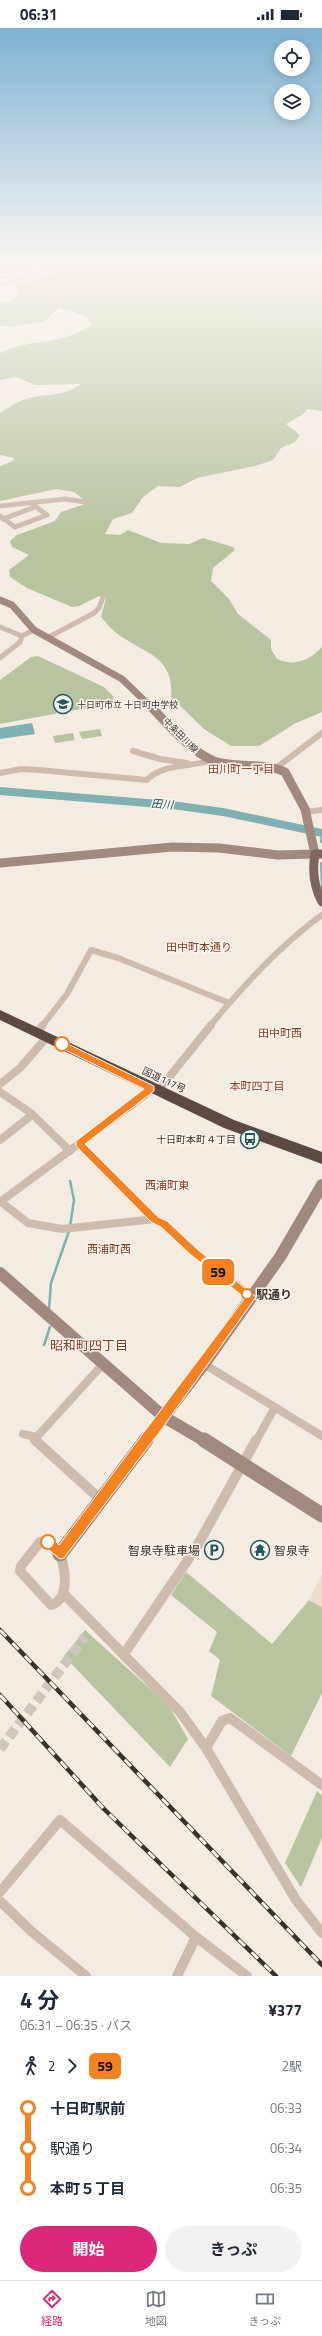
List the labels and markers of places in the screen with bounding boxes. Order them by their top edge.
school or university icon: 十日町市立 十日町中学校 [52,693,74,715]
place label: 十日町市立 十日町中学校 [77,698,178,711]
unlabelled marker [54,1036,70,1052]
bus stop icon: 十日町本町４丁目 [239,1128,261,1150]
place label: 十日町本町４丁目 [156,1132,236,1147]
place label: 駅通り [256,1285,292,1304]
marker: 駅通り [241,1288,253,1300]
unlabelled marker [40,1534,56,1550]
parking icon: 智泉寺駐車場 [203,1539,225,1561]
temple icon: 智泉寺 [249,1539,271,1561]
place label: 智泉寺駐車場 [128,1541,200,1560]
place label: 智泉寺 [274,1541,310,1560]

